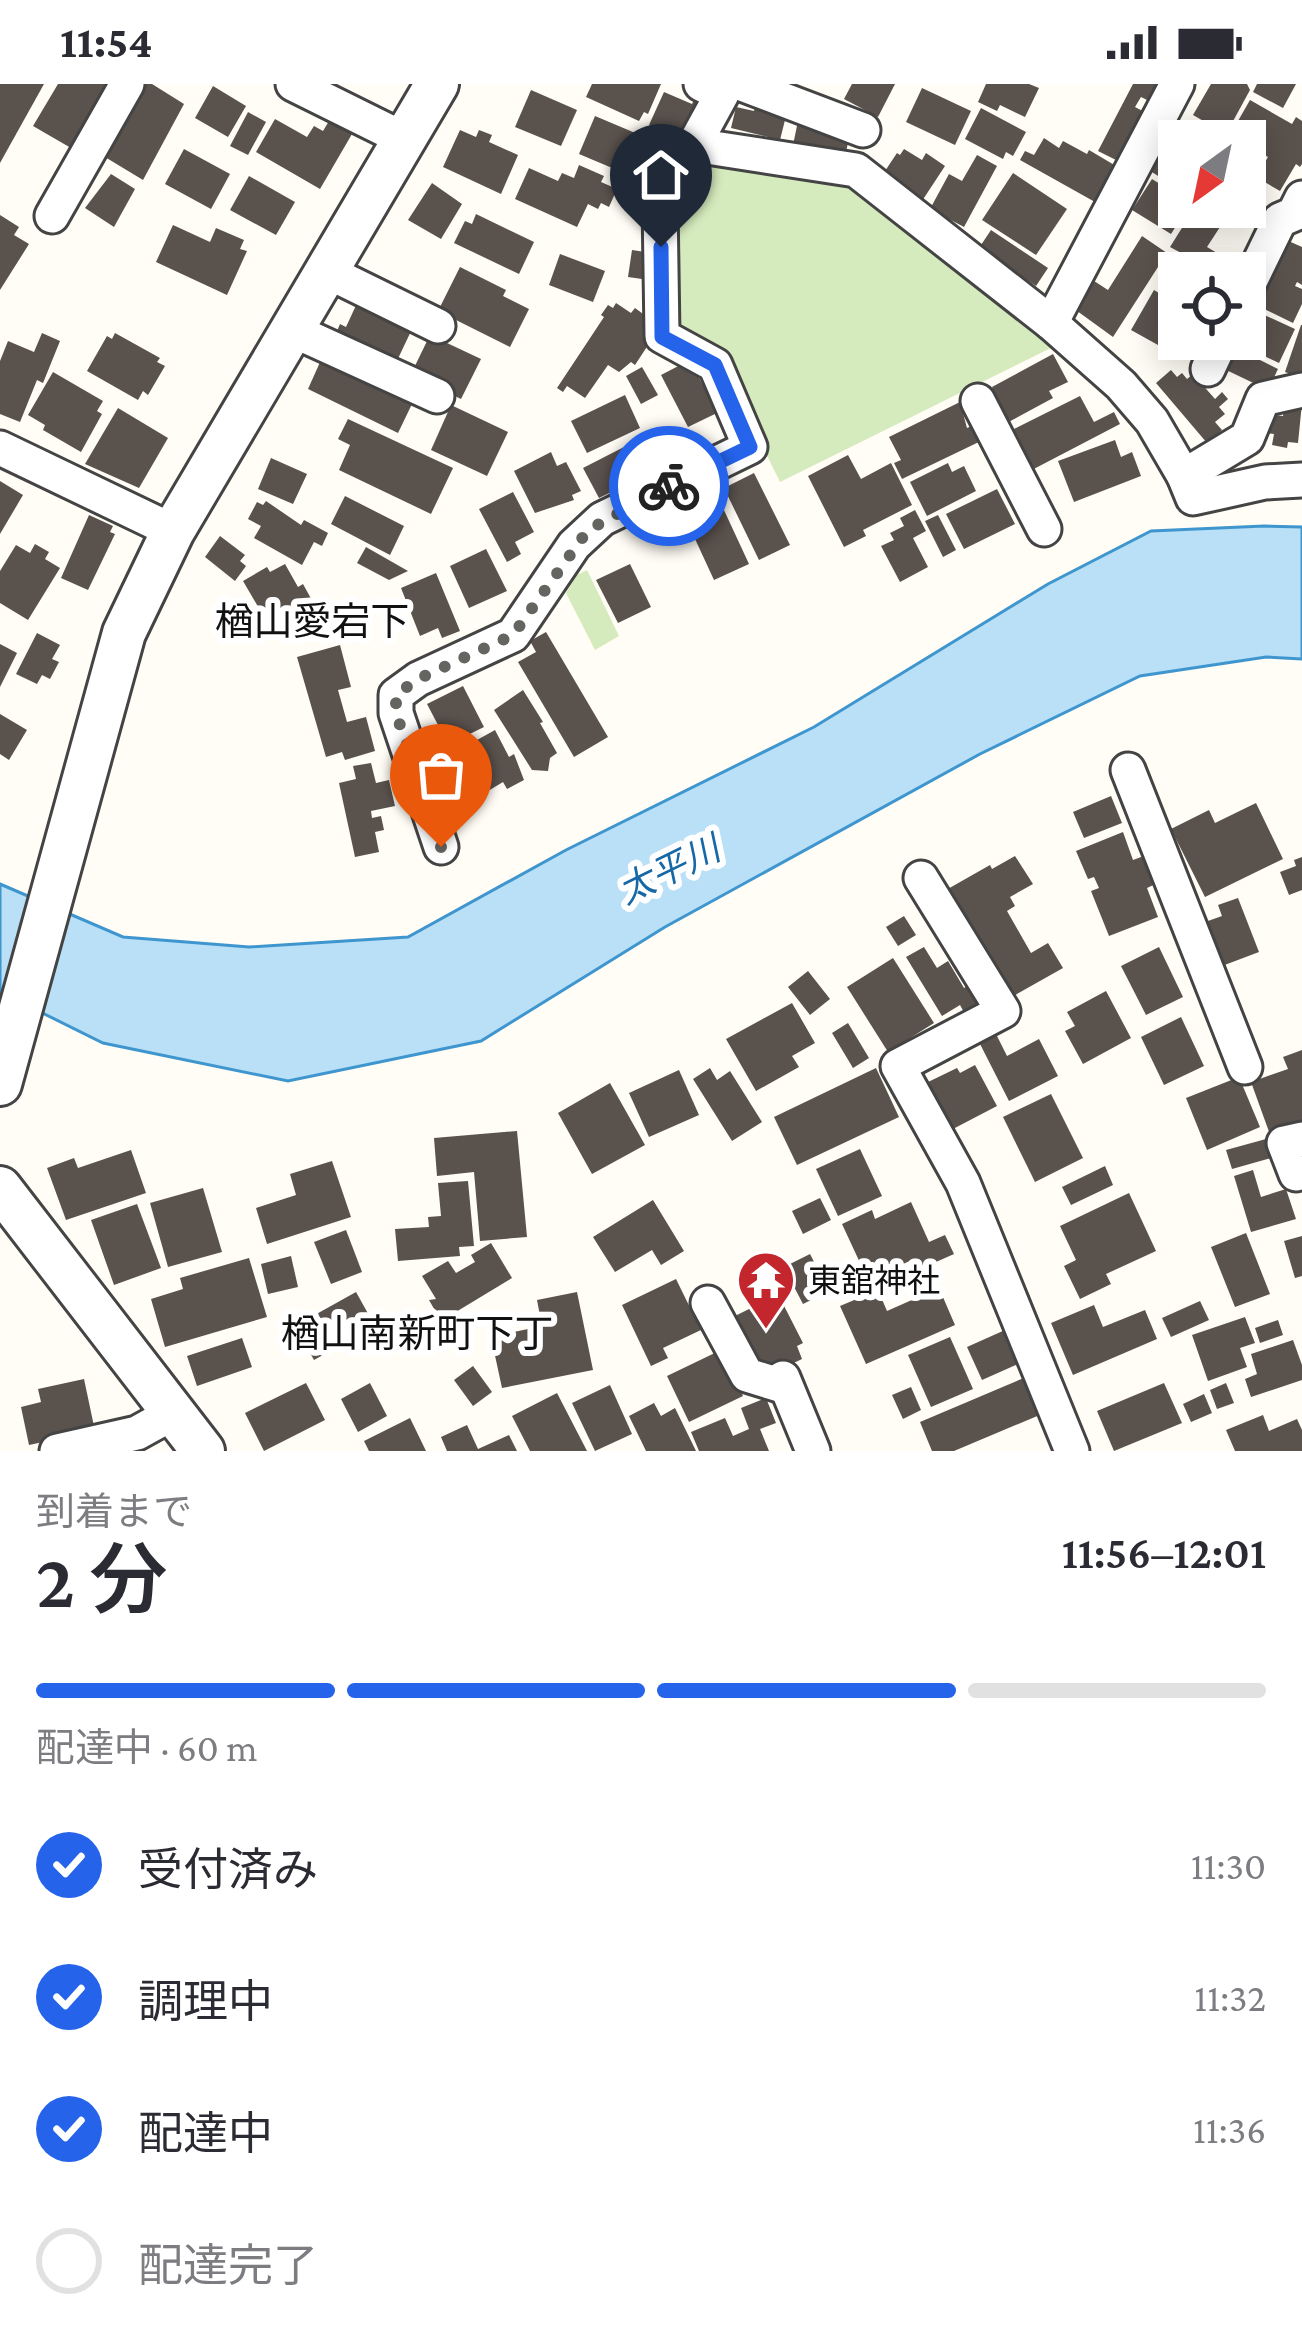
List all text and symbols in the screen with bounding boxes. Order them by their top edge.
text: 11:54 [60,17,153,67]
north arrow [1158,120,1266,228]
map controls [1158,120,1266,360]
pin [610,124,712,247]
icon: home [628,142,694,208]
button: locate [1158,252,1266,360]
courier [609,426,729,546]
icon: bike [636,453,702,519]
district label: 楢山愛宕下 [214,600,410,643]
pin [390,724,492,847]
icon: bag [408,742,474,808]
water label: 太平川 [612,827,730,912]
temple icon: 東舘神社 [735,1249,797,1331]
place label: 東舘神社 [808,1262,940,1299]
district label: 楢山南新町下丁 [280,1312,554,1355]
text: 到着まで [36,1490,192,1533]
text: 11:56–12:01 [1062,1528,1266,1578]
text: 2 分 [36,1537,168,1624]
text: 配達中 · 60 m [36,1726,258,1769]
icon: check [36,1832,102,1898]
text: 11:30 [1191,1844,1266,1887]
text: 受付済み [138,1845,318,1895]
icon: check [36,1964,102,2030]
text: 11:32 [1194,1976,1266,2019]
text: 調理中 [138,1977,273,2027]
icon: check [36,2096,102,2162]
text: 11:36 [1193,2108,1266,2151]
text: 配達中 [138,2109,273,2159]
text: 配達完了 [138,2241,318,2291]

